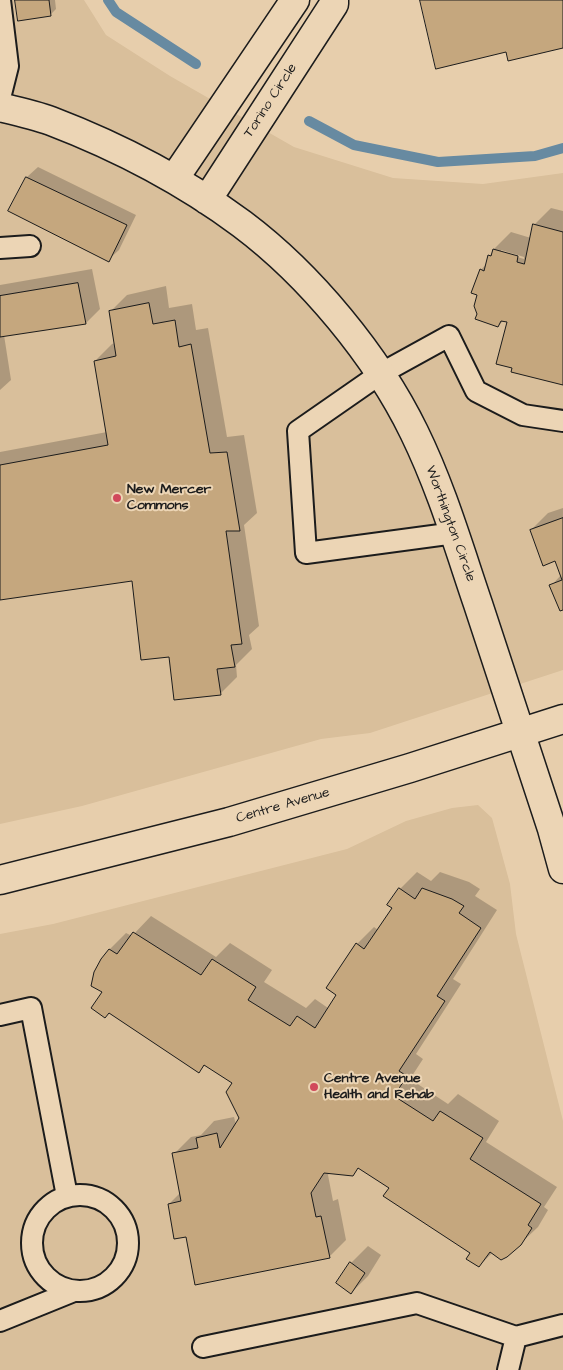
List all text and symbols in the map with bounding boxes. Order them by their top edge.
street label: Torino Circle [241,61,301,141]
street label: Worthington Circle [421,464,479,584]
place label: New Mercer Commons [127,482,211,514]
marker: New Mercer Commons [111,492,123,504]
street label: Centre Avenue [234,785,332,827]
place label: Centre Avenue Health and Rehab [324,1071,434,1104]
marker: Centre Avenue Health and Rehab [308,1081,320,1093]

